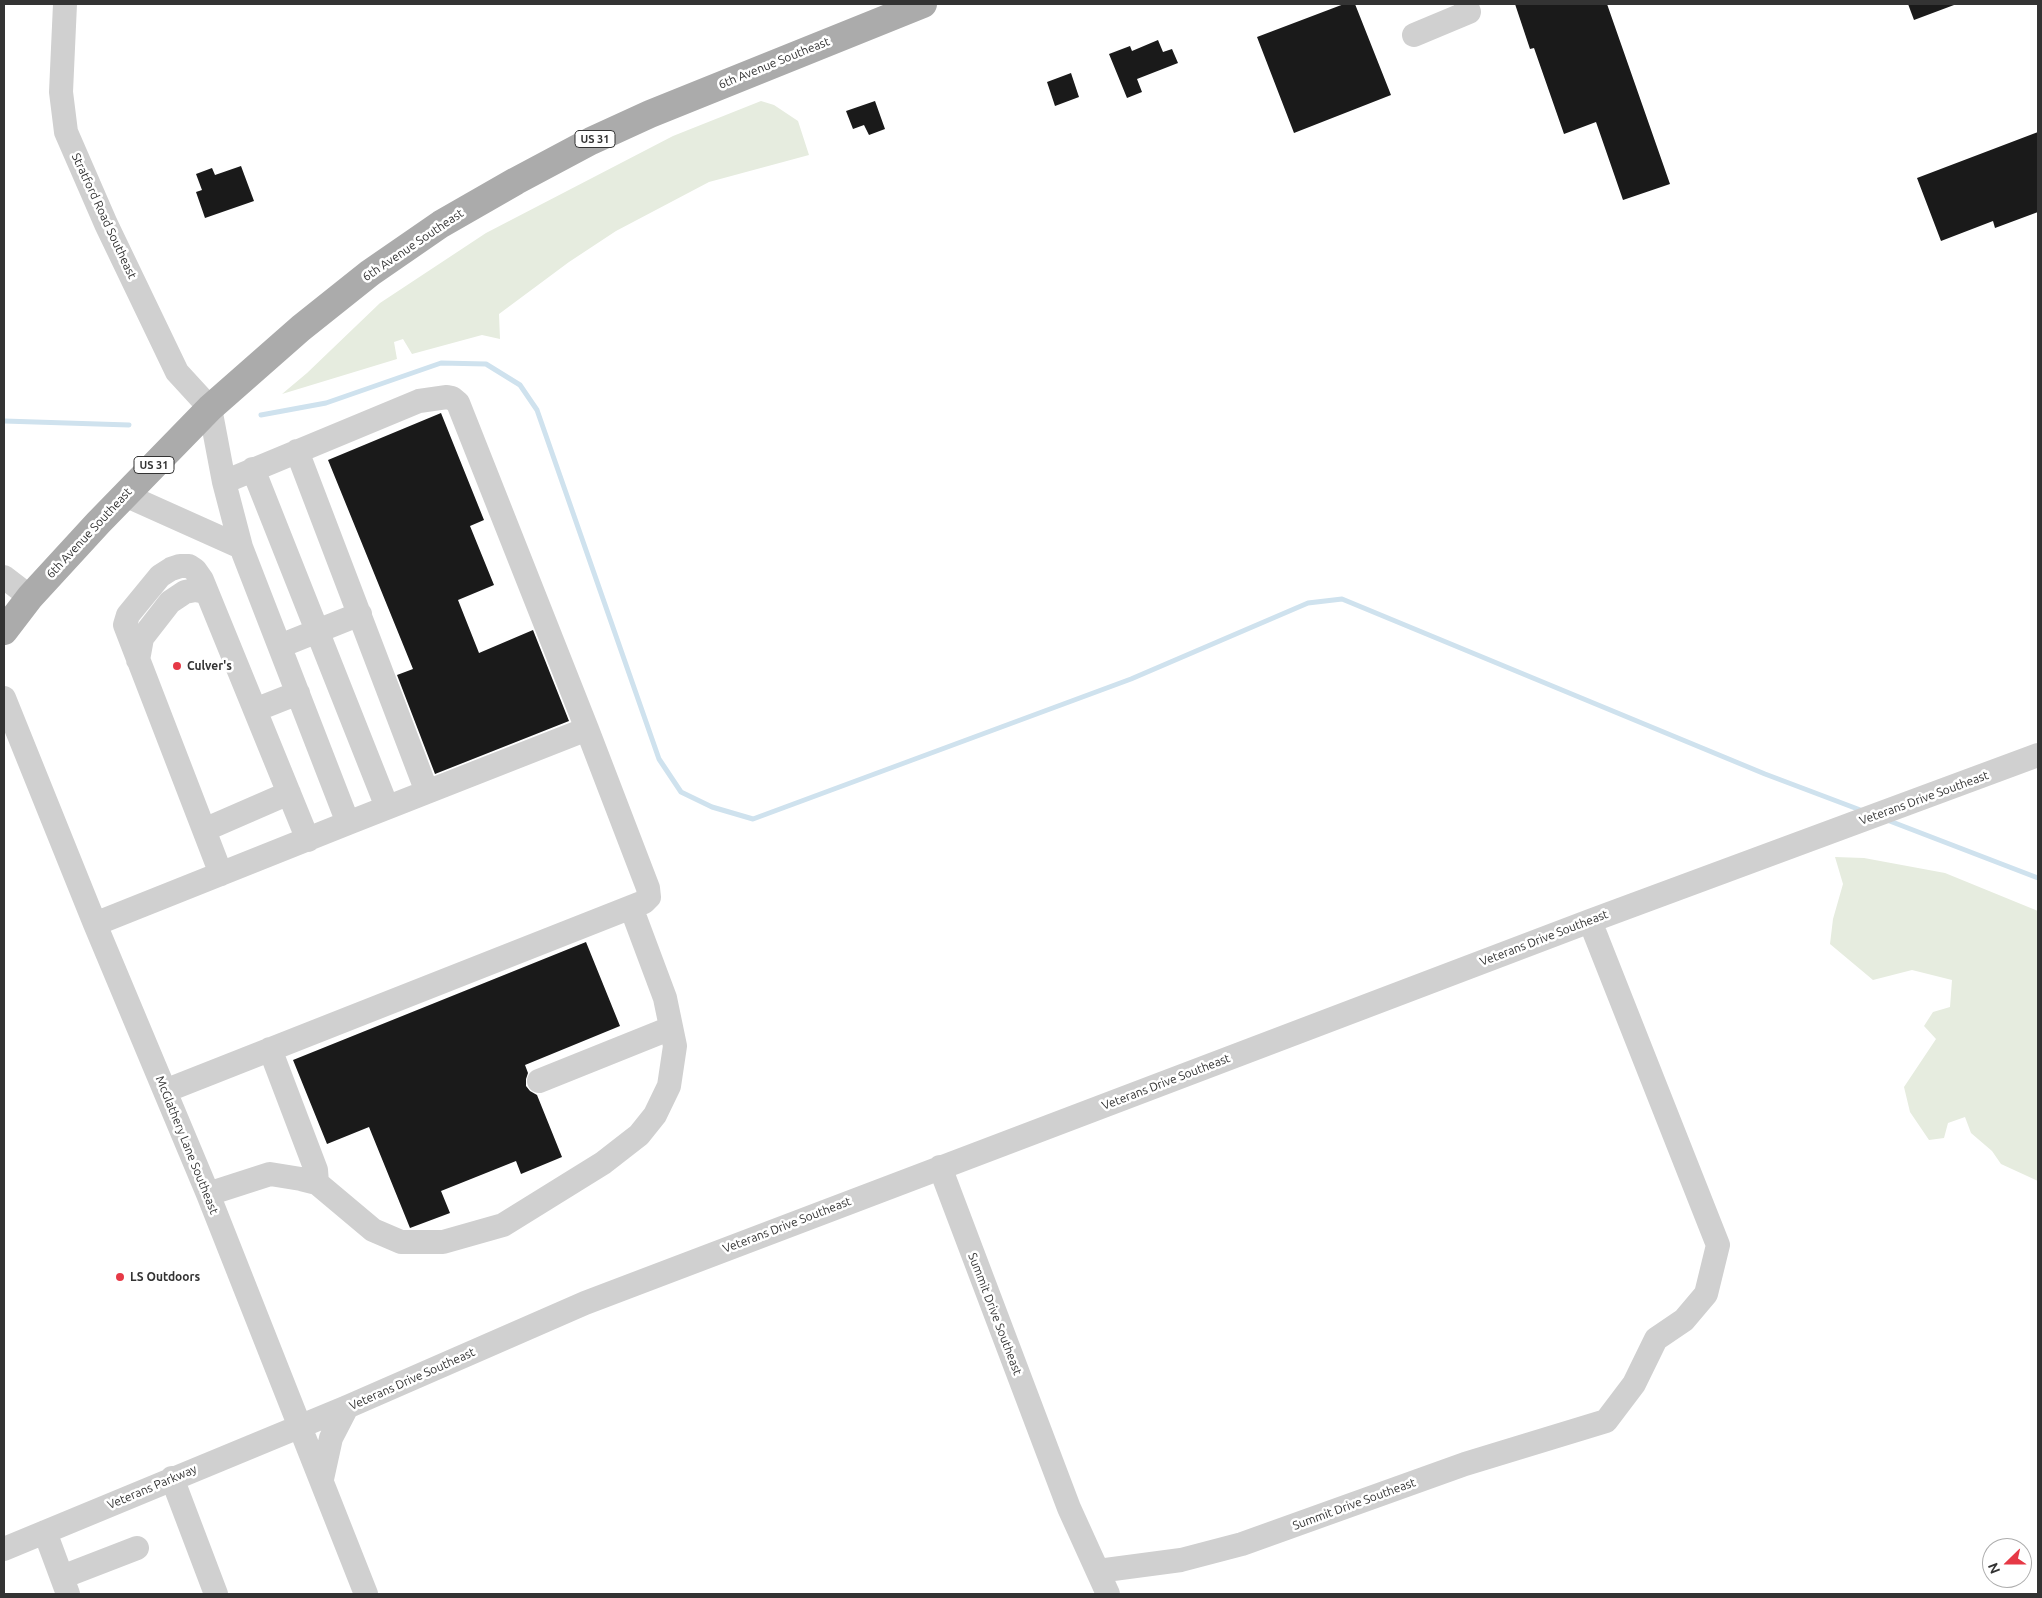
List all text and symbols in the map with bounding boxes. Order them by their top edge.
street label: 6th Avenue Southeast [716,34,832,92]
road number: US 31 [575,130,615,148]
street label: Stratford Road Southeast [68,151,140,281]
street label: 6th Avenue Southeast [360,206,466,284]
road number: US 31 [134,456,174,474]
street label: 6th Avenue Southeast [43,485,135,581]
place label: Culver's [187,659,232,673]
marker: Culver's [171,660,183,672]
street label: Veterans Drive Southeast [1858,768,1990,828]
street label: Veterans Drive Southeast [1478,907,1610,969]
street label: Veterans Drive Southeast [1100,1051,1232,1113]
street label: McGlathery Lane Southeast [153,1074,221,1216]
street label: Veterans Drive Southeast [721,1194,853,1256]
street label: Summit Drive Southeast [965,1251,1025,1377]
place label: LS Outdoors [130,1270,200,1284]
marker: LS Outdoors [114,1271,126,1283]
street label: Veterans Drive Southeast [347,1345,477,1413]
street label: Veterans Parkway [105,1462,199,1512]
street label: Summit Drive Southeast [1291,1475,1417,1533]
north arrow [1982,1538,2032,1588]
text: N [1985,1560,2003,1576]

